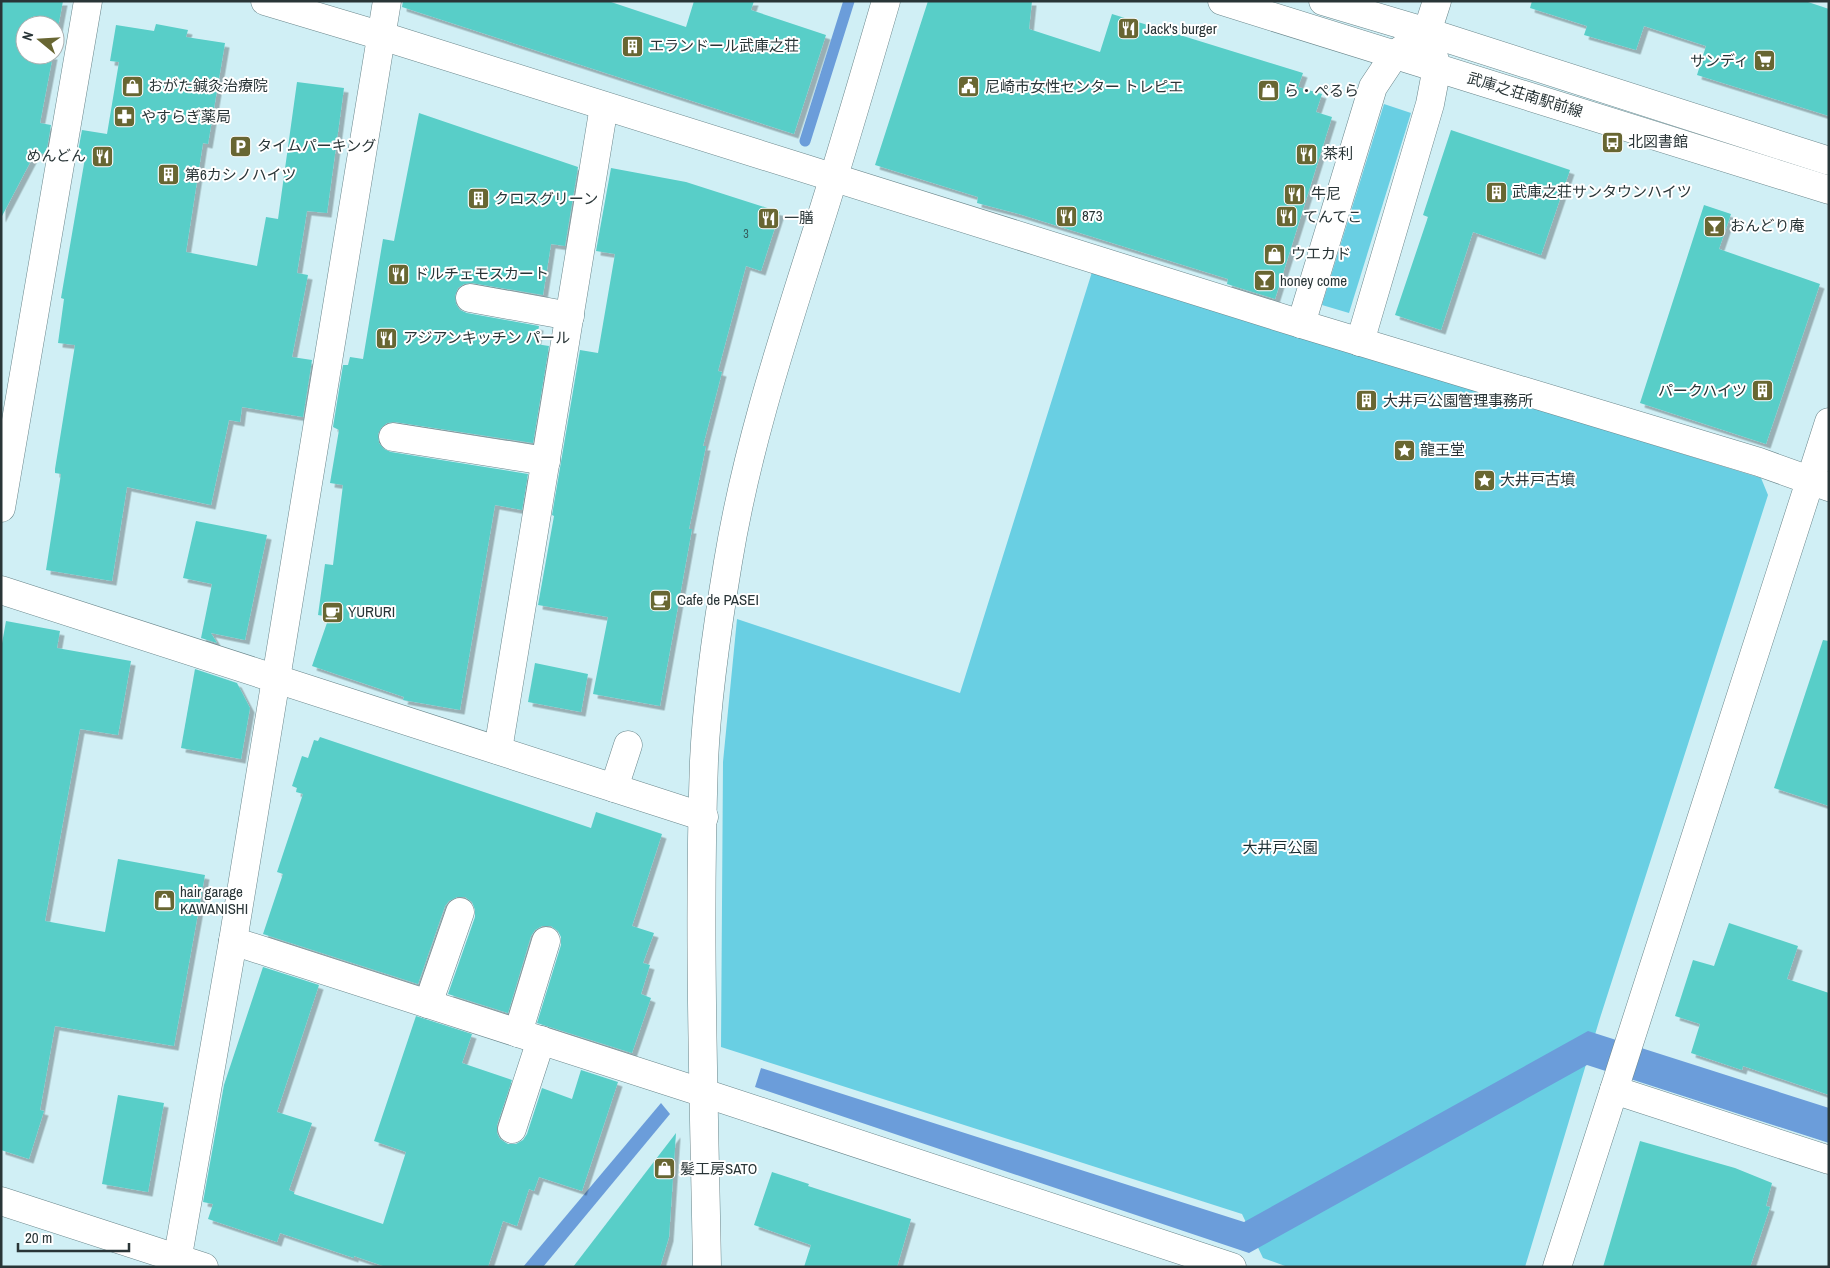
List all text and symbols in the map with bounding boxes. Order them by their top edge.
north arrow [15,15,65,65]
restaurant icon: Jack's burger [1116,17,1140,41]
place label: Jack's burger [1144,18,1217,39]
text: N [18,29,37,43]
building icon: エランドール武庫之荘 [621,34,645,58]
place label: エランドール武庫之荘 [649,35,799,56]
supermarket icon: サンディ [1753,49,1777,73]
place label: サンディ [1690,50,1749,71]
street label: 武庫之荘南駅前線 [1465,67,1586,122]
shop icon: おがた鍼灸治療院 [120,74,144,98]
place label: おがた鍼灸治療院 [148,75,268,96]
public building icon: 尼崎市女性センター トレピエ [957,75,981,99]
place label: 尼崎市女性センター トレピエ [985,76,1183,97]
shop icon: ら・ぺるら [1256,79,1280,103]
place label: ら・ぺるら [1284,80,1359,101]
pharmacy icon: やすらぎ薬局 [113,105,137,129]
place label: やすらぎ薬局 [141,106,231,127]
bus stop icon: 北図書館 [1600,130,1624,154]
place label: 北図書館 [1628,131,1688,152]
parking icon: タイムパーキング [229,134,253,158]
place label: タイムパーキング [257,135,376,156]
restaurant icon: 茶利 [1295,142,1319,166]
place label: 茶利 [1323,143,1353,164]
restaurant icon: めんどん [90,144,114,168]
place label: めんどん [26,145,86,166]
building icon: 第6カシノハイツ [157,163,181,187]
place label: 第6カシノハイツ [185,164,297,185]
building icon: 武庫之荘サンタウンハイツ [1484,180,1508,204]
place label: 武庫之荘サンタウンハイツ [1512,181,1692,202]
restaurant icon: 牛尼 [1283,182,1307,206]
place label: 牛尼 [1311,183,1341,204]
building icon: クロスグリーン [466,187,490,211]
place label: クロスグリーン [494,188,598,209]
restaurant icon: 873 [1054,204,1078,228]
place label: 873 [1082,205,1103,226]
restaurant icon: てんてこ [1275,205,1299,229]
restaurant icon: 一膳 [756,206,780,230]
place label: てんてこ [1303,206,1362,227]
place label: 一膳 [784,207,814,228]
bar icon: おんどり庵 [1702,214,1726,238]
place label: おんどり庵 [1730,215,1805,236]
house number: 3 [743,226,749,242]
shop icon: ウエカド [1263,242,1287,266]
place label: ウエカド [1291,243,1351,264]
restaurant icon: ドルチェモスカート [386,262,410,286]
place label: ドルチェモスカート [414,263,549,284]
bar icon: honey come [1252,269,1276,293]
place label: honey come [1280,270,1347,291]
restaurant icon: アジアンキッチン パール [375,326,399,350]
place label: アジアンキッチン パール [403,327,570,348]
building icon: パークハイツ [1751,379,1775,403]
place label: パークハイツ [1658,380,1747,401]
building icon: 大井戸公園管理事務所 [1355,389,1379,413]
place label: 大井戸公園管理事務所 [1383,390,1533,411]
place icon: 龍王堂 [1392,438,1416,462]
place label: 龍王堂 [1420,439,1465,460]
place icon: 大井戸古墳 [1472,468,1496,492]
place label: 大井戸古墳 [1500,469,1575,490]
cafe icon: Cafe de PASEI [649,588,673,612]
place label: Cafe de PASEI [677,589,759,610]
cafe icon: YURURI [320,600,344,624]
place label: YURURI [348,601,395,622]
park label: 大井戸公園 [1242,837,1318,858]
place label: hair garage KAWANISHI [180,881,248,919]
shop icon: hair garage KAWANISHI [152,889,176,913]
shop icon: 髪工房SATO [652,1157,676,1181]
place label: 髪工房SATO [680,1158,757,1179]
scale bar [18,1220,129,1252]
text: 20 m [25,1227,52,1248]

